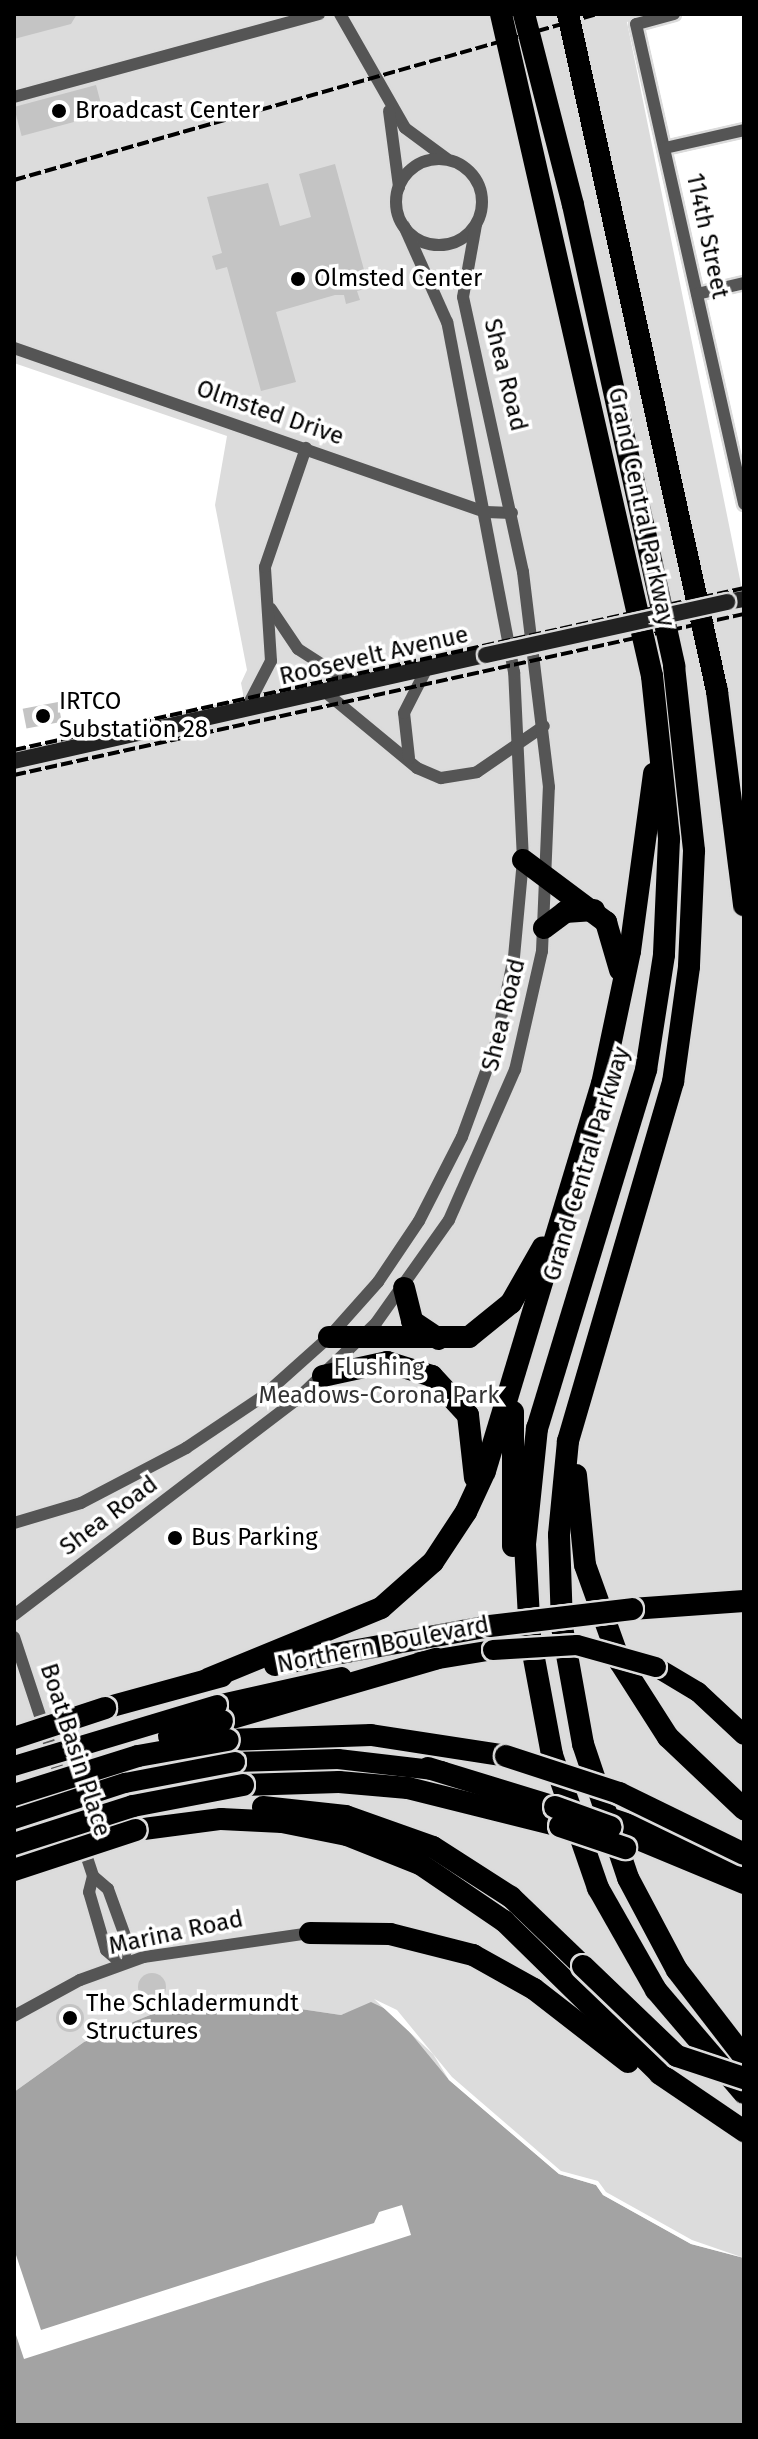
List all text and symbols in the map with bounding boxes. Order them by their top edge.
place label: Broadcast Center [75,97,260,125]
marker: Broadcast Center [50,102,68,120]
street label: 114th Street [680,171,734,301]
place label: Olmsted Center [314,265,482,293]
marker: Olmsted Center [289,270,307,288]
street label: Shea Road [477,316,533,434]
street label: Olmsted Drive [193,374,347,452]
street label: Grand Central Parkway [602,385,680,629]
street label: Roosevelt Avenue [277,620,471,692]
place label: IRTCO Substation 28 [59,688,208,744]
marker: IRTCO Substation 28 [34,707,52,725]
street label: Shea Road [476,956,532,1074]
street label: Grand Central Parkway [538,1043,636,1285]
park label: Flushing Meadows-Corona Park [258,1354,500,1410]
street label: Shea Road [55,1470,163,1562]
place label: Bus Parking [191,1524,318,1552]
marker: Bus Parking [166,1529,184,1547]
street label: Northern Boulevard [275,1610,491,1680]
street label: Boat Basin Place [33,1660,117,1840]
street label: Marina Road [106,1905,246,1961]
place label: The Schladermundt Structures [86,1990,299,2046]
marker: The Schladermundt Structures [61,2009,79,2027]

